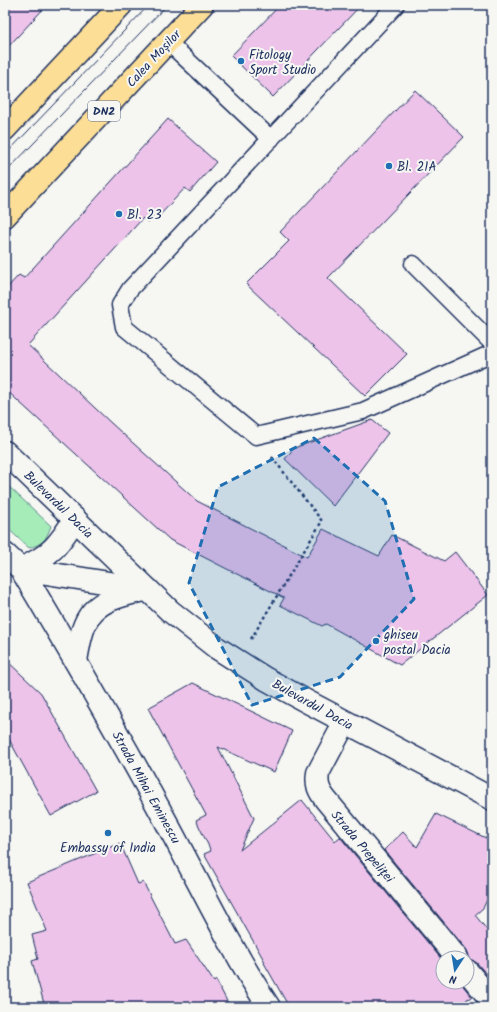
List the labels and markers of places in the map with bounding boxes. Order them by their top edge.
place label: Fitology Sport Studio [249,45,316,81]
marker: Fitology Sport Studio [236,56,246,66]
place label: Bl. 21A [397,157,436,178]
marker: Bl. 21A [384,161,394,171]
place label: Bl. 23 [127,205,162,226]
marker: Bl. 23 [114,209,124,219]
place label: ghiseu postal Dacia [383,625,451,661]
marker: ghiseu postal Dacia [371,636,381,646]
marker: Embassy of India [103,828,113,838]
place label: Embassy of India [60,838,156,859]

